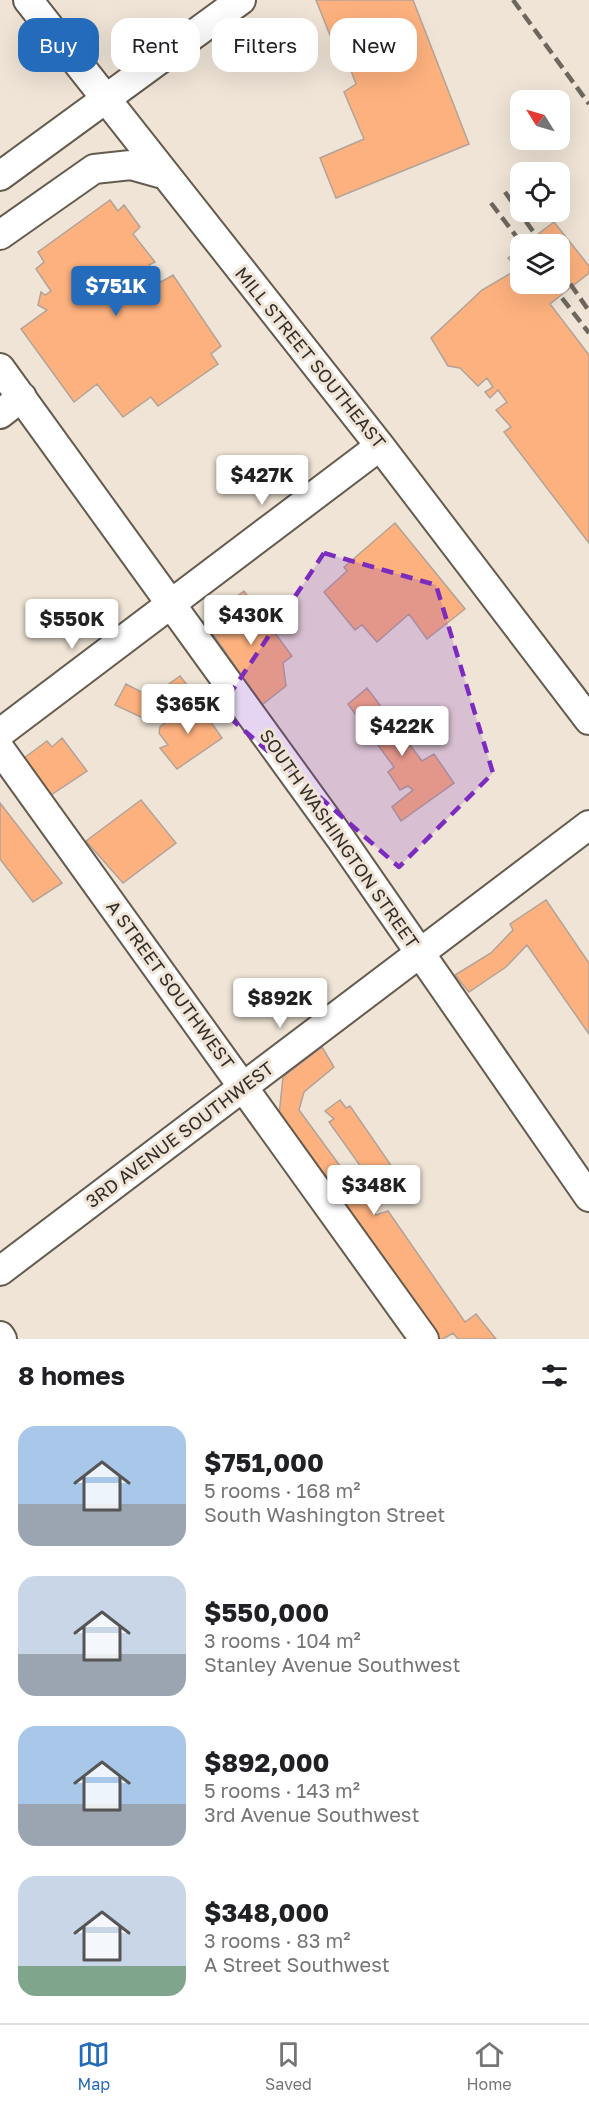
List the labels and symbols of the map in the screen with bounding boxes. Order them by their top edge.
north arrow [510,90,570,150]
street label: MILL STREET SOUTHEAST [231,262,391,452]
pin: $751K [74,266,158,317]
pin: $427K [220,455,304,506]
pin: $430K [209,595,293,646]
pin: $550K [30,599,114,650]
pin: $365K [146,684,230,735]
pin: $422K [360,706,444,757]
street label: SOUTH WASHINGTON STREET [255,725,424,952]
street label: A STREET SOUTHWEST [102,896,239,1073]
pin: $892K [238,978,322,1029]
street label: 3RD AVENUE SOUTHWEST [81,1056,278,1212]
pin: $348K [332,1165,416,1216]

